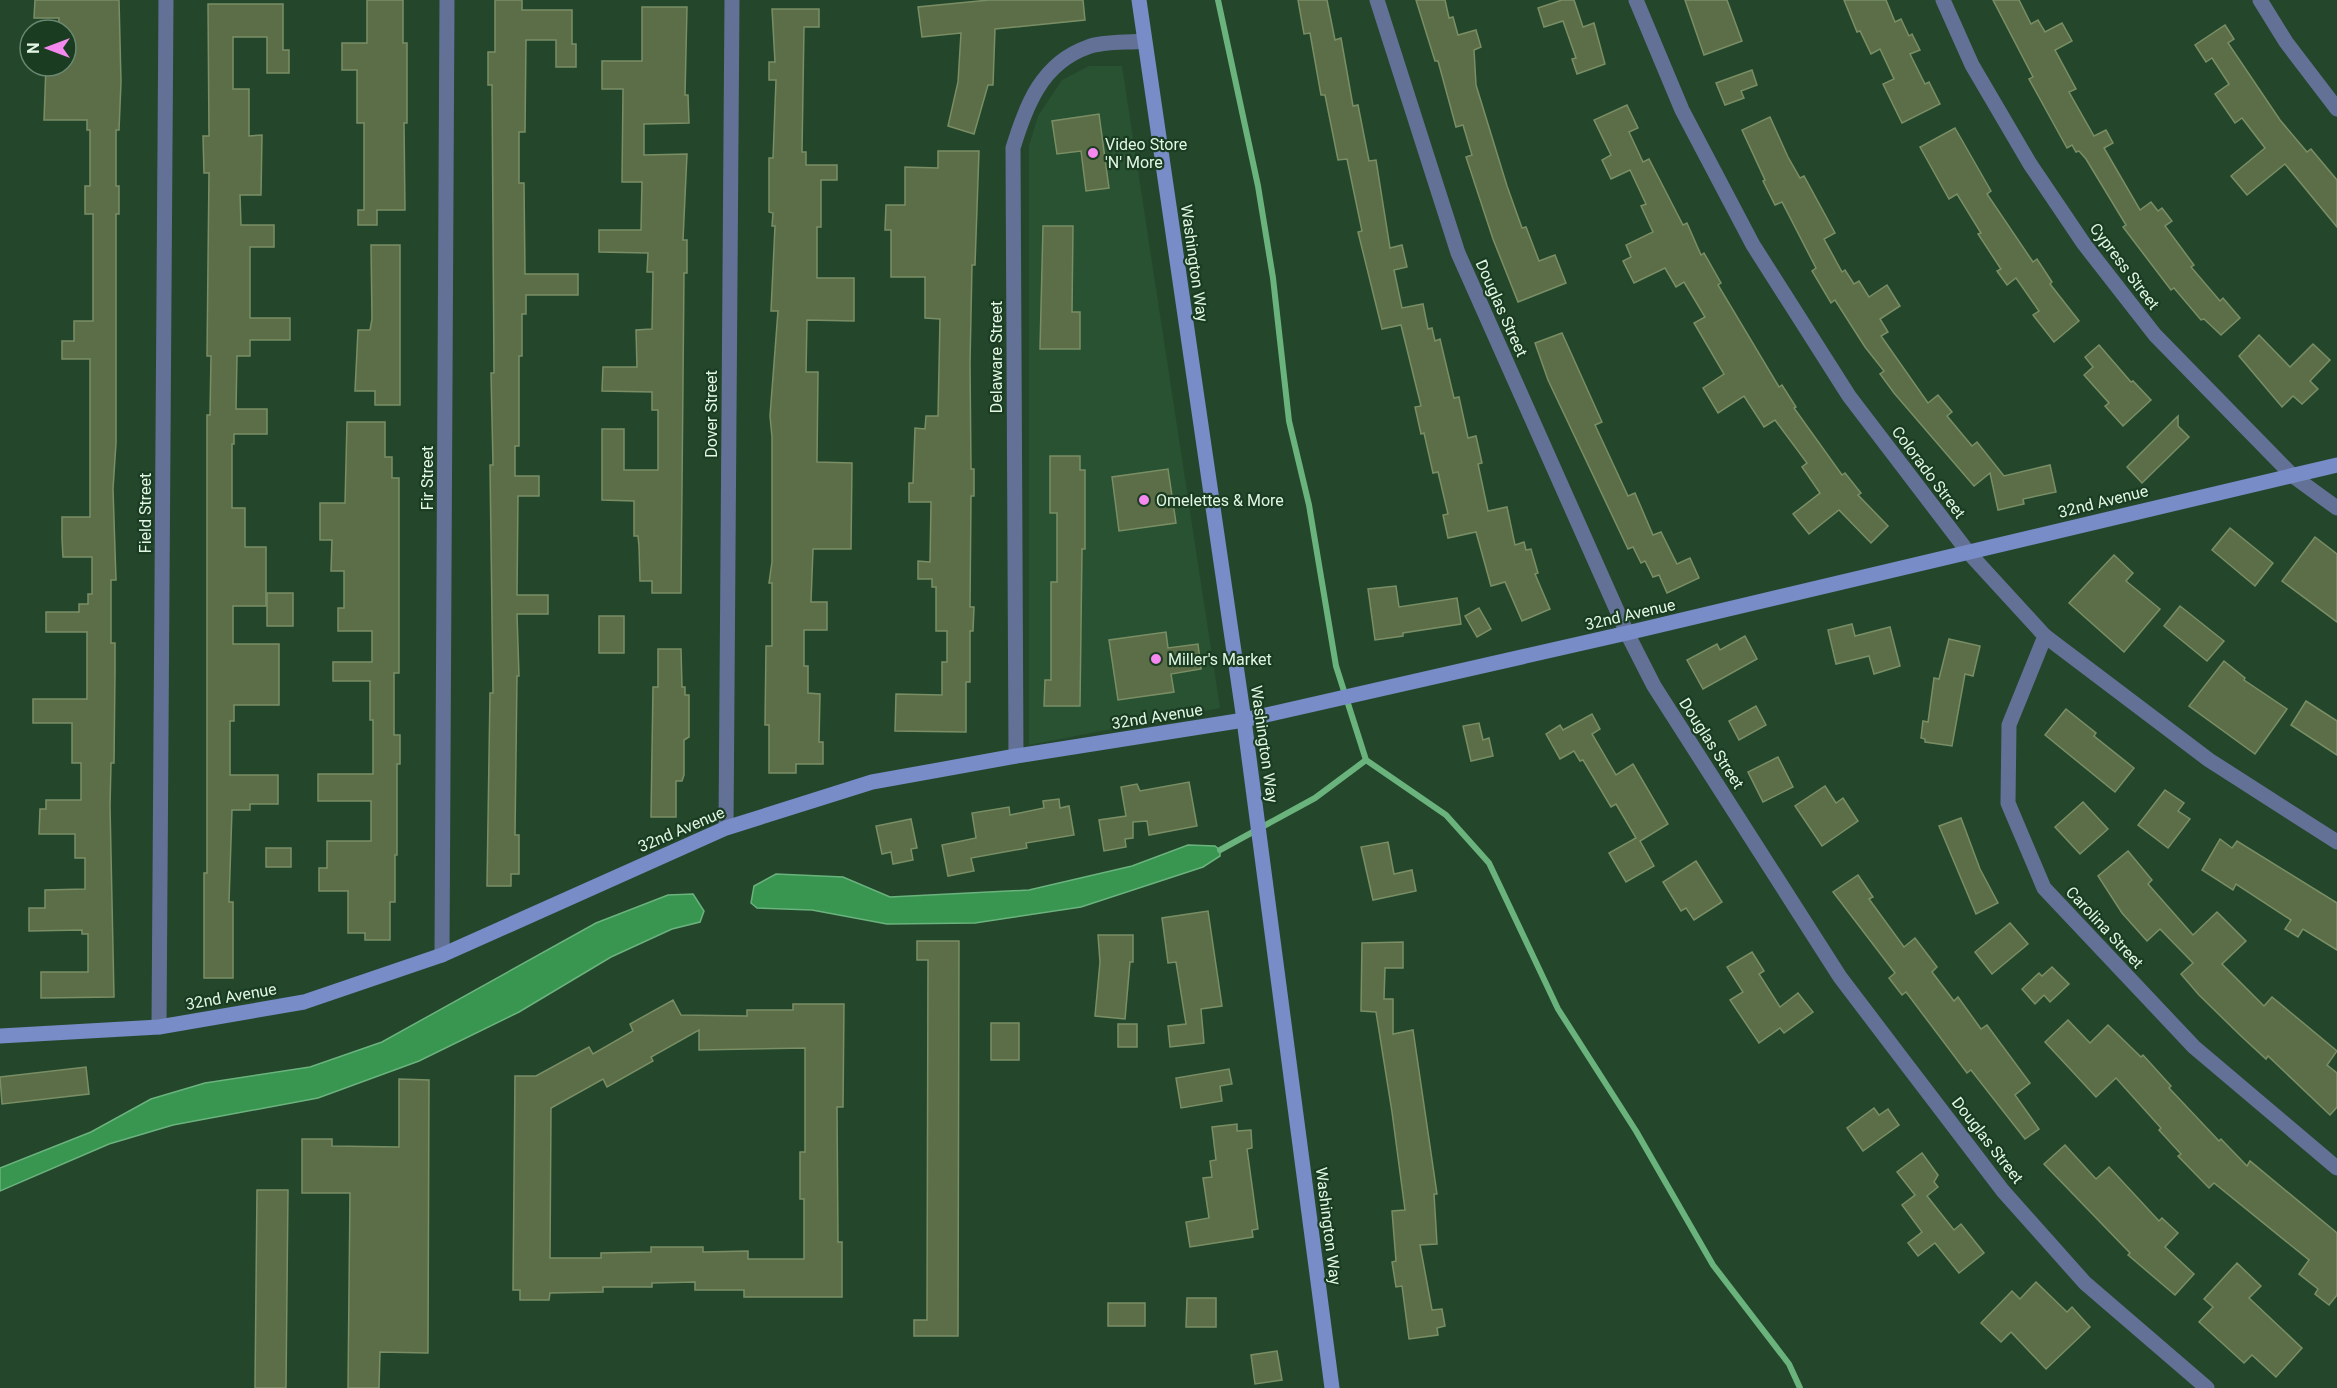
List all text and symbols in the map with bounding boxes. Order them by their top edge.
north arrow [18,18,78,78]
text: N [24,42,43,54]
place label: Video Store 'N' More [1105,135,1187,172]
marker: Video Store 'N' More [1086,146,1100,160]
street label: Washington Way [1177,203,1212,323]
street label: Cypress Street [2086,219,2163,313]
street label: Douglas Street [1472,257,1531,360]
street label: Delaware Street [987,301,1006,413]
street label: Dover Street [702,370,721,458]
street label: Colorado Street [1888,422,1969,522]
street label: Fir Street [418,446,437,510]
street label: Field Street [136,473,155,553]
street label: 32nd Avenue [2056,481,2150,522]
place label: Omelettes & More [1156,491,1284,510]
marker: Omelettes & More [1137,493,1151,507]
street label: 32nd Avenue [1583,595,1677,634]
place label: Miller's Market [1168,650,1272,669]
marker: Miller's Market [1149,652,1163,666]
street label: Washington Way [1247,684,1282,804]
street label: Douglas Street [1675,694,1748,792]
street label: 32nd Avenue [1110,700,1204,733]
street label: 32nd Avenue [635,803,727,856]
street label: Carolina Street [2062,882,2147,972]
street label: 32nd Avenue [184,979,278,1014]
street label: Douglas Street [1948,1093,2027,1187]
street label: Washington Way [1312,1166,1345,1286]

